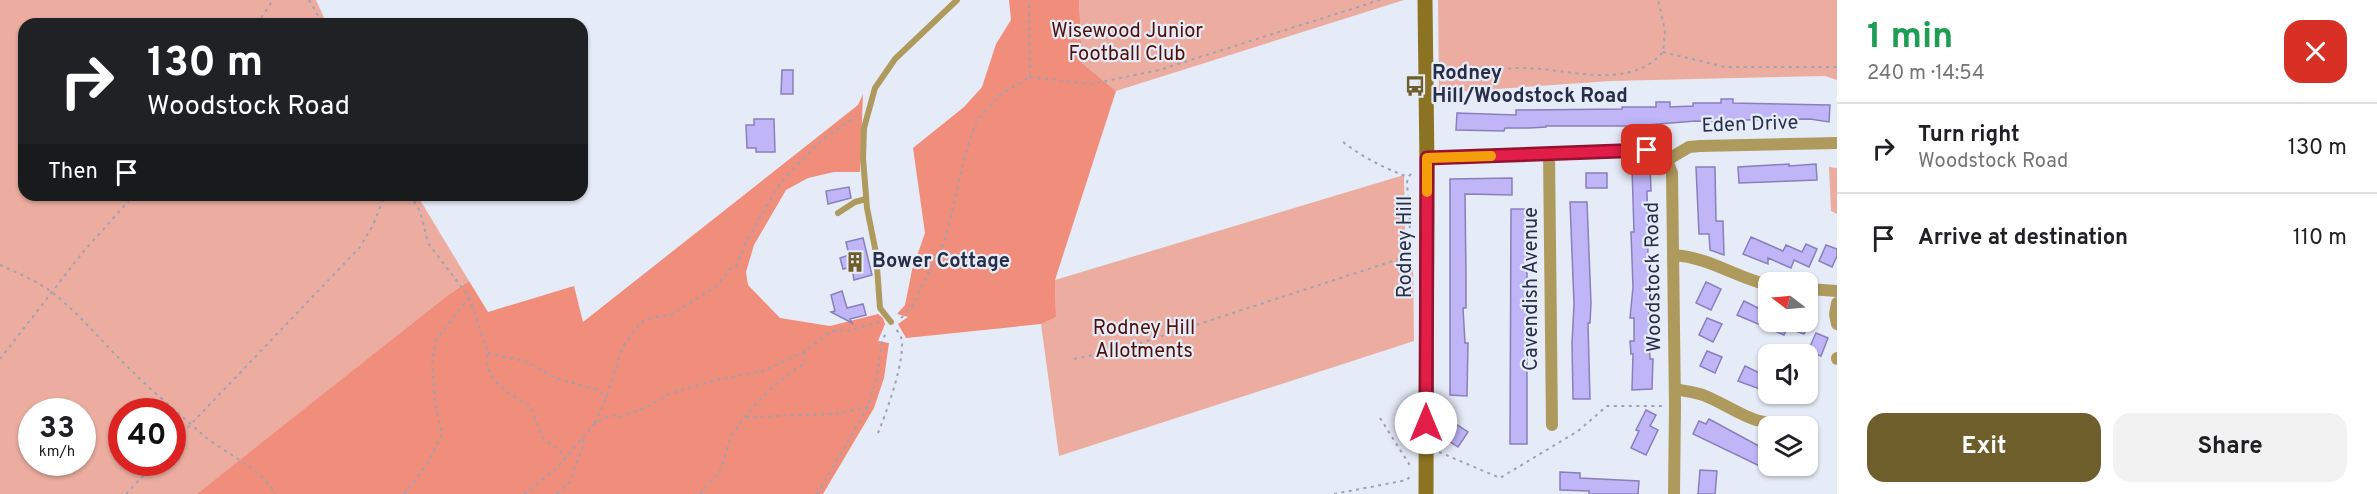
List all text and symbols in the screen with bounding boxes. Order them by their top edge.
text: 1 min [1867,15,1953,61]
park label: Wisewood Junior Football Club [1051,19,1203,68]
button: close [2284,20,2347,83]
text: 130 m [147,38,263,91]
icon: right [48,42,126,120]
place label: Rodney Hill/Woodstock Road [1432,61,1628,110]
text: 240 m · 14:54 [1867,61,1985,87]
bus stop icon: Rodney Hill/Woodstock Road [1403,74,1427,98]
text: Woodstock Road [147,90,350,124]
street label: Eden Drive [1701,110,1799,140]
text: Turn right [1918,122,2020,149]
pin [1621,124,1672,175]
icon: right [1867,132,1900,165]
icon: arrive [1630,133,1663,166]
text: 130 m [2288,135,2347,162]
text: Woodstock Road [1918,149,2068,175]
icon: arrive [110,156,143,189]
text: Then [48,159,98,186]
street label: Rodney Hill [1393,196,1419,298]
street label: Woodstock Road [1640,202,1668,352]
street label: Cavendish Avenue [1519,207,1545,371]
icon: arrive [1867,222,1900,255]
text: Arrive at destination [1918,225,2128,252]
text: 110 m [2293,225,2347,252]
place label: Bower Cottage [872,249,1010,275]
building icon: Bower Cottage [843,250,867,274]
north arrow [1758,272,1818,332]
map controls [1758,272,1818,476]
park label: Rodney Hill Allotments [1093,316,1195,365]
button: sound [1758,344,1818,404]
position arrow [1394,391,1458,455]
speed limit sign: 40 [108,398,186,476]
text: 33 [39,411,75,448]
button: Exit [1867,413,2101,482]
button: Share [2113,413,2347,482]
button: layers [1758,416,1818,476]
text: km/h [39,443,75,462]

